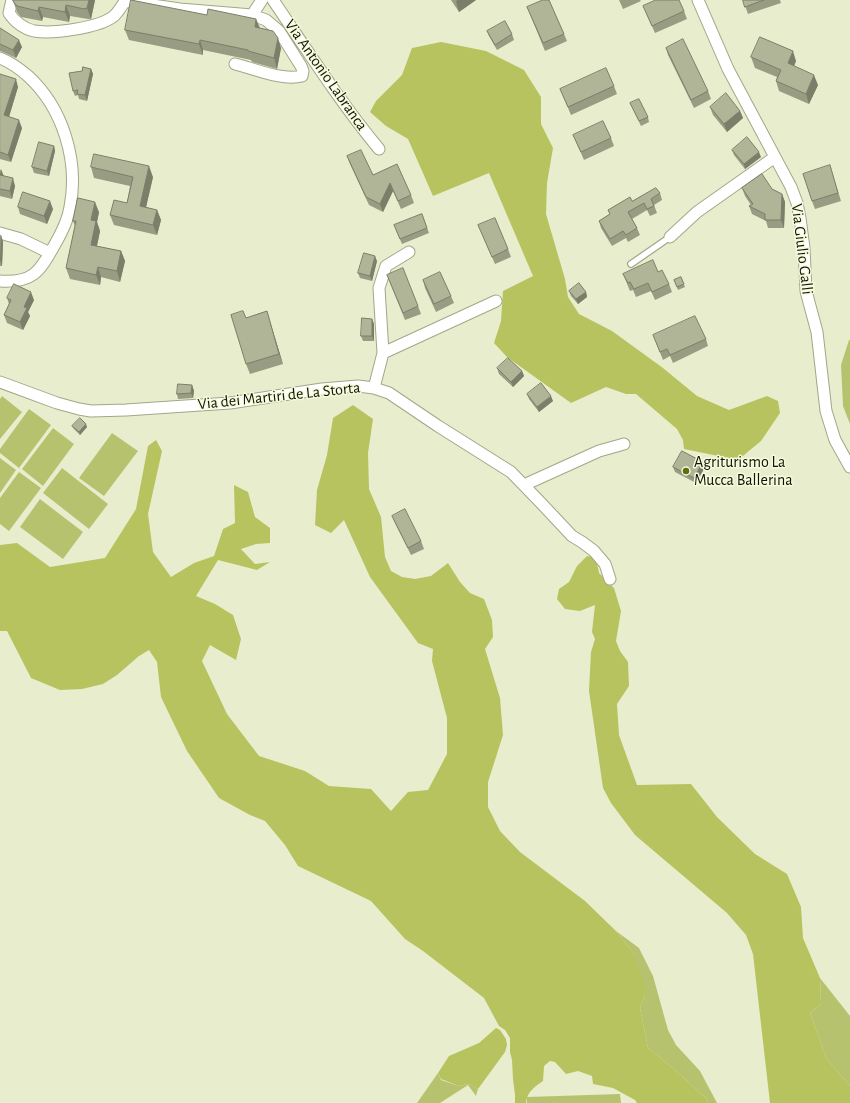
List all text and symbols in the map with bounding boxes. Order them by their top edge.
street label: Via Antonio Labranca [280,16,372,134]
street label: Via Giulio Galli [787,202,817,296]
street label: Via dei Martiri de La Storta [197,378,361,414]
place label: Agriturismo La Mucca Ballerina [694,452,793,490]
marker: Agriturismo La Mucca Ballerina [681,466,691,476]

